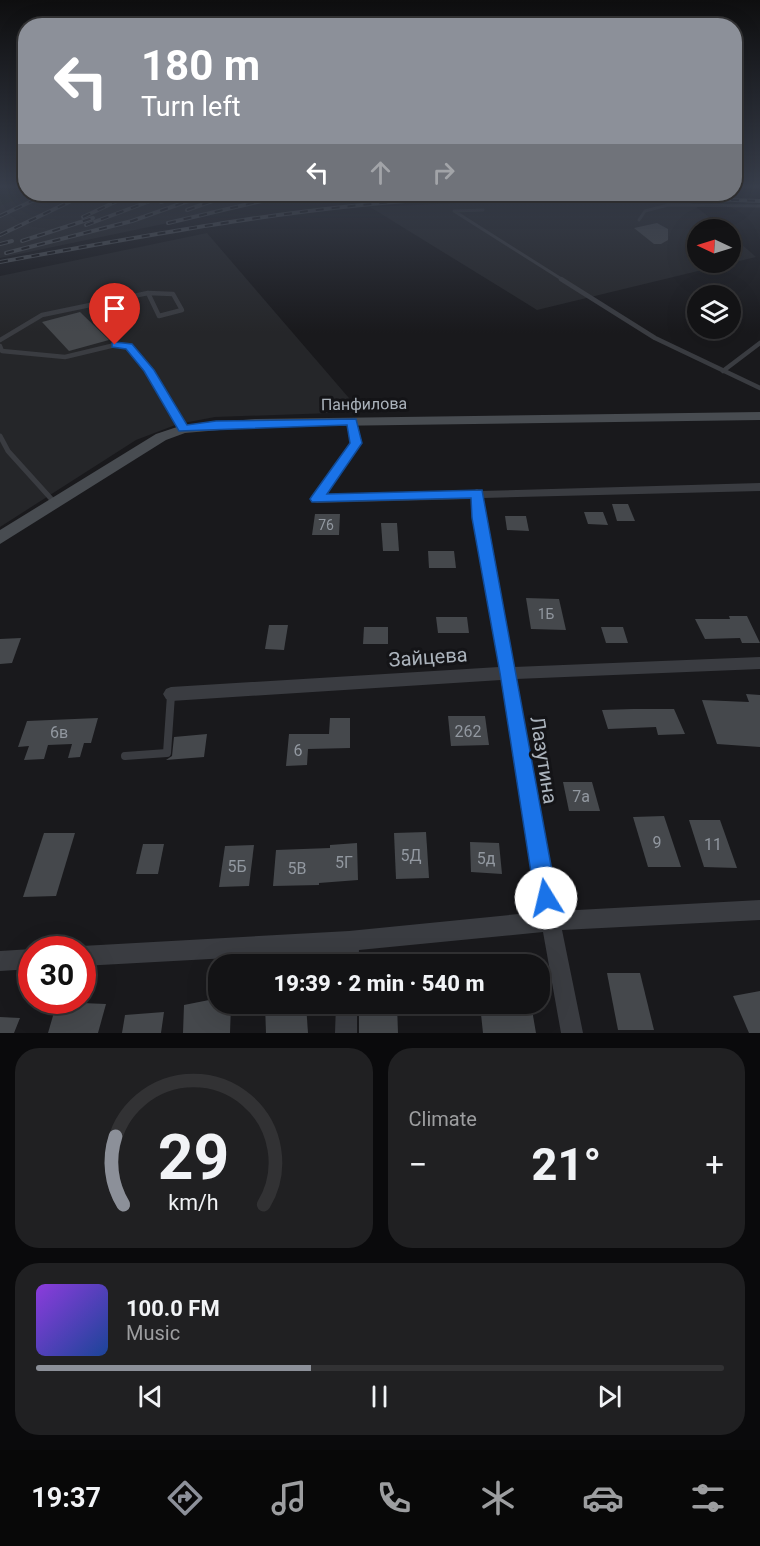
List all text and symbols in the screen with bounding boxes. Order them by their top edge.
text: 180 m [141,41,260,90]
icon: left [42,42,120,120]
text: Turn left [141,91,241,123]
icon: left [301,156,334,189]
icon: ahead [364,156,397,189]
icon: right [427,156,460,189]
north arrow [687,219,741,273]
map controls [687,219,741,339]
pin [89,283,140,345]
button: layers [687,285,741,339]
icon: arrive [98,292,131,325]
street label: Панфилова [321,394,407,414]
house number: 76 [318,517,334,533]
house number: 1Б [538,606,555,622]
street label: Зайцева [388,642,468,672]
street label: Лазутина [525,715,563,805]
house number: 262 [455,722,481,741]
house number: 6в [50,723,68,742]
house number: 6 [294,741,303,760]
house number: 7а [572,787,590,806]
house number: 9 [653,833,662,852]
house number: 11 [704,835,722,854]
house number: 5Д [400,846,422,865]
house number: 5д [477,849,496,868]
house number: 5Г [335,853,353,872]
house number: 5Б [227,857,247,876]
house number: 5В [288,859,307,878]
position arrow [514,866,578,930]
speed limit sign: 30 [18,936,96,1014]
text: 19:39 · 2 min · 540 m [274,971,484,996]
text: Climate [409,1107,477,1131]
text: 29 [158,1121,230,1194]
text: 21° [532,1138,601,1191]
text: − [409,1145,427,1184]
text: + [705,1145,724,1184]
text: km/h [169,1190,219,1215]
text: 100.0 FM [126,1296,220,1321]
text: Music [126,1321,180,1345]
icon: previous [134,1380,167,1413]
icon: pause [363,1380,396,1413]
icon: next [593,1380,626,1413]
icon: directions [164,1477,206,1519]
icon: music [268,1477,310,1519]
icon: phone [373,1477,415,1519]
icon: climate [477,1477,519,1519]
icon: car [582,1477,624,1519]
icon: filters [687,1477,729,1519]
text: 19:37 [31,1482,101,1514]

